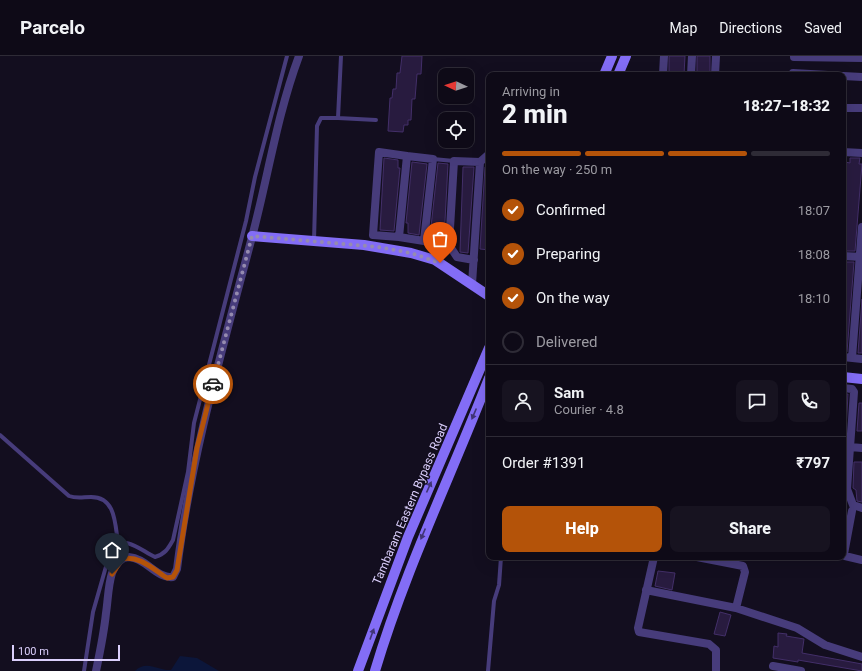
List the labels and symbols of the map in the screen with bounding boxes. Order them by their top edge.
north arrow [438,68,474,104]
pin [423,222,457,263]
courier [193,364,233,404]
one-way arrow [471,409,477,421]
street label: Tambaram Eastern Bypass Road [370,421,450,587]
one-way arrow [426,482,432,493]
one-way arrow [420,528,426,540]
pin [95,533,129,574]
one-way arrow [369,628,375,640]
scale bar [12,643,120,662]

